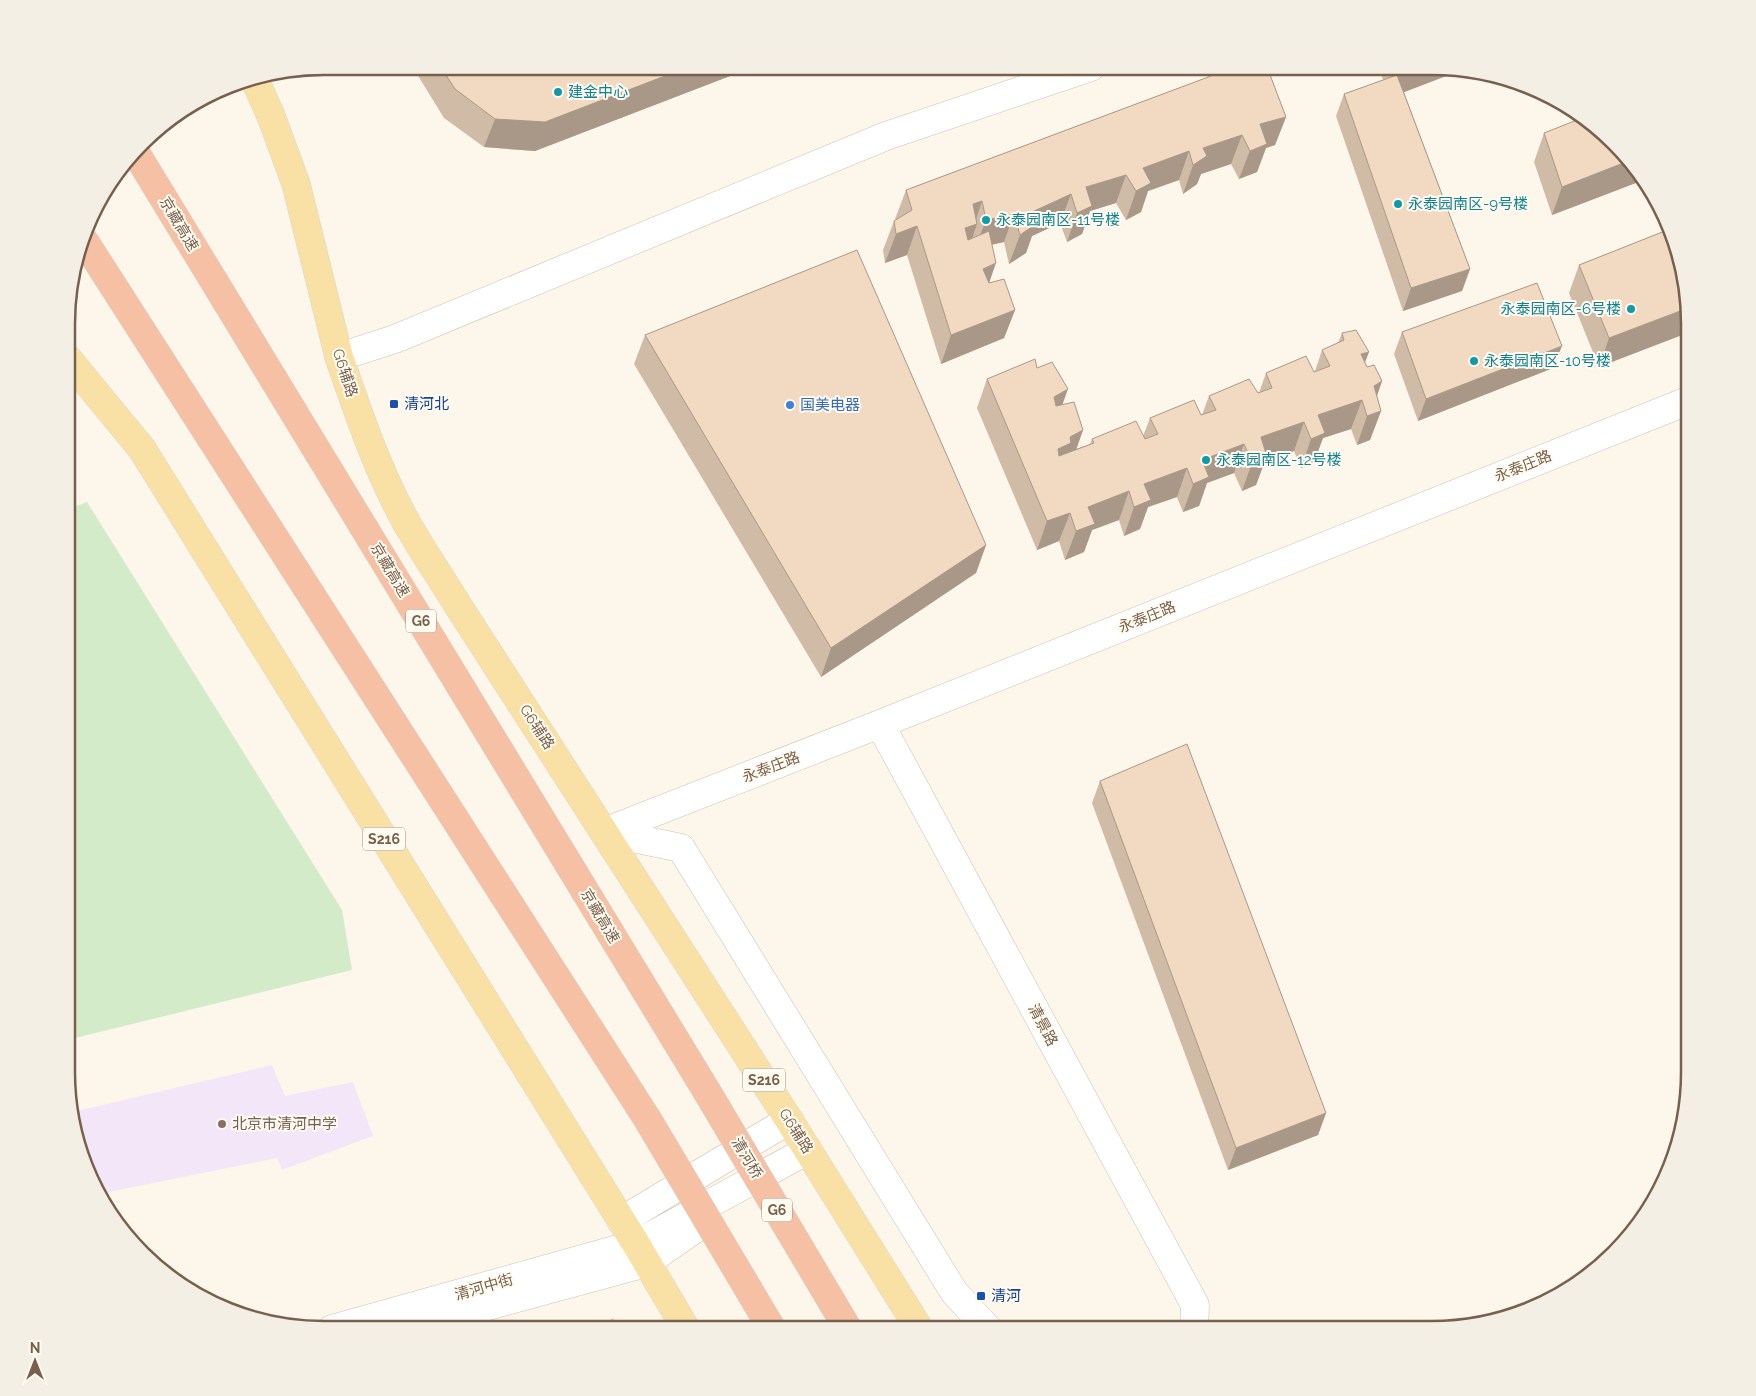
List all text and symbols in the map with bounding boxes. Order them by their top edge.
place label: 建金中心 [568,83,628,101]
marker: 建金中心 [552,86,564,98]
street label: 京藏高速 [156,194,202,254]
place label: 永泰园南区-9号楼 [1408,195,1528,213]
marker: 永泰园南区-9号楼 [1392,198,1404,210]
place label: 永泰园南区-11号楼 [996,211,1120,229]
marker: 永泰园南区-11号楼 [980,214,992,226]
place label: 永泰园南区-6号楼 [1501,300,1621,318]
marker: 永泰园南区-6号楼 [1625,303,1637,315]
street label: G6辅路 [329,347,361,399]
place label: 永泰园南区-10号楼 [1484,352,1611,370]
marker: 永泰园南区-10号楼 [1468,355,1480,367]
place label: 清河北 [404,395,449,413]
place label: 国美电器 [800,396,860,414]
marker: 清河北 [388,398,400,410]
marker: 国美电器 [784,399,796,411]
street label: 永泰庄路 [1492,446,1554,486]
place label: 永泰园南区-12号楼 [1216,451,1341,469]
marker: 永泰园南区-12号楼 [1200,454,1212,466]
street label: 京藏高速 [367,540,413,600]
street label: 永泰庄路 [1116,597,1178,637]
road number: G6 [406,610,436,632]
street label: G6辅路 [516,701,558,753]
street label: 永泰庄路 [740,748,802,786]
road number: S216 [363,828,405,851]
street label: 京藏高速 [577,886,623,946]
street label: 清景路 [1024,1001,1062,1049]
road number: S216 [743,1068,785,1092]
street label: G6辅路 [775,1105,817,1157]
place label: 北京市清河中学 [232,1115,337,1133]
marker: 北京市清河中学 [216,1118,228,1130]
street label: 清河桥 [728,1134,766,1182]
road number: G6 [762,1198,792,1222]
street label: 清河中街 [453,1270,515,1304]
place label: 清河 [991,1287,1021,1305]
marker: 清河 [975,1290,987,1302]
north arrow [10,1336,60,1386]
text: N [30,1340,40,1356]

